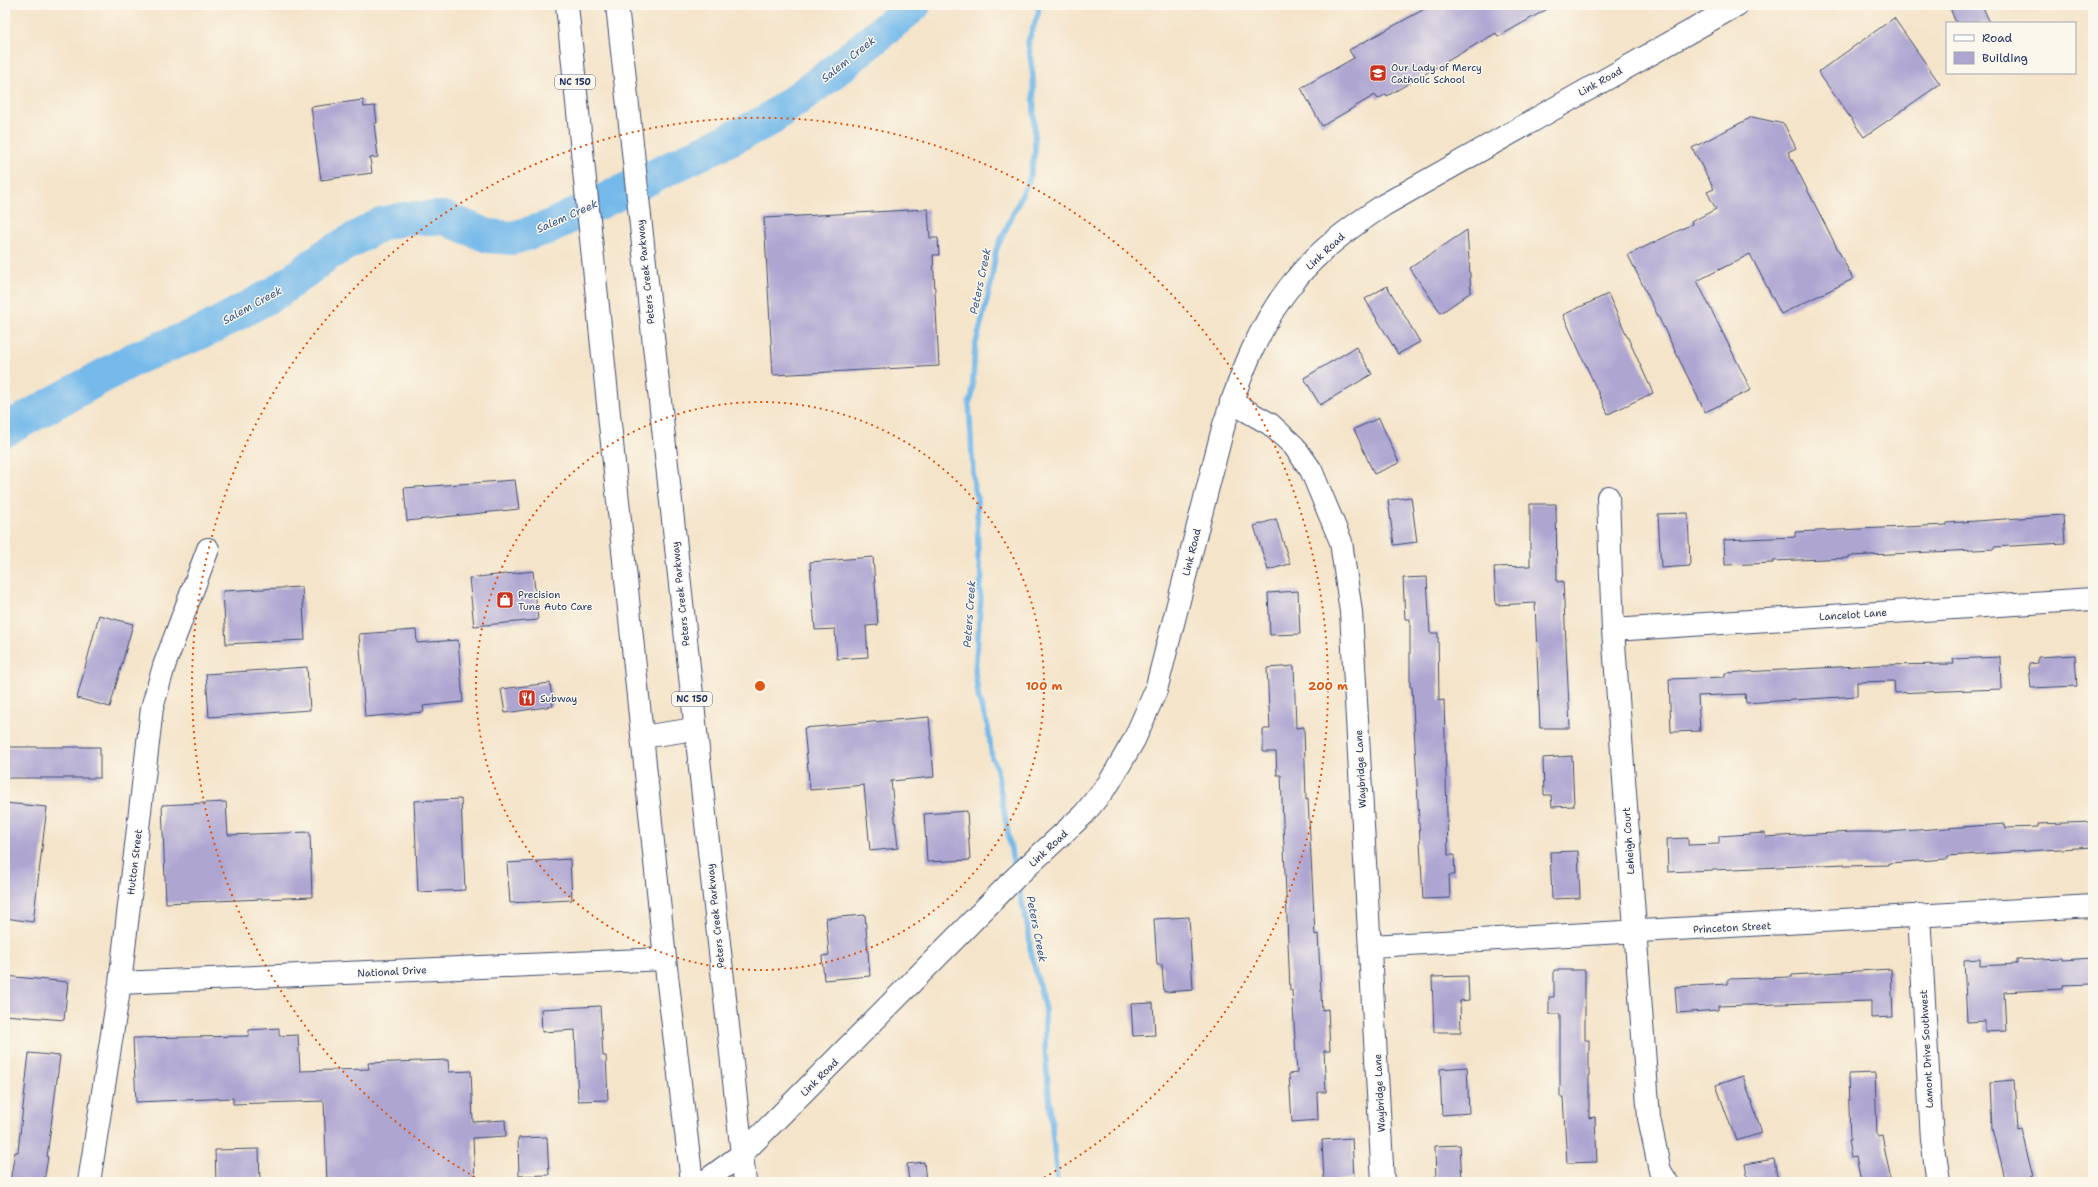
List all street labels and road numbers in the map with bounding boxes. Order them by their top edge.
street label: Link Road [1576,64,1625,99]
road number: NC 150 [555,75,595,89]
street label: Peters Creek Parkway [634,219,657,325]
street label: Link Road [1303,230,1348,273]
street label: Link Road [1179,526,1204,577]
street label: Peters Creek Parkway [669,541,692,647]
street label: Lancelot Lane [1819,606,1888,623]
road number: NC 150 [672,692,712,706]
street label: Waybridge Lane [1352,729,1369,809]
street label: Leheigh Court [1620,807,1637,875]
street label: Link Road [1026,827,1071,870]
street label: Hutton Street [124,828,145,896]
street label: Peters Creek Parkway [704,863,727,969]
street label: Princeton Street [1693,919,1771,936]
street label: National Drive [357,963,428,980]
street label: Lamont Drive Southwest [1917,989,1936,1109]
street label: Waybridge Lane [1371,1053,1388,1133]
street label: Link Road [798,1055,841,1099]

